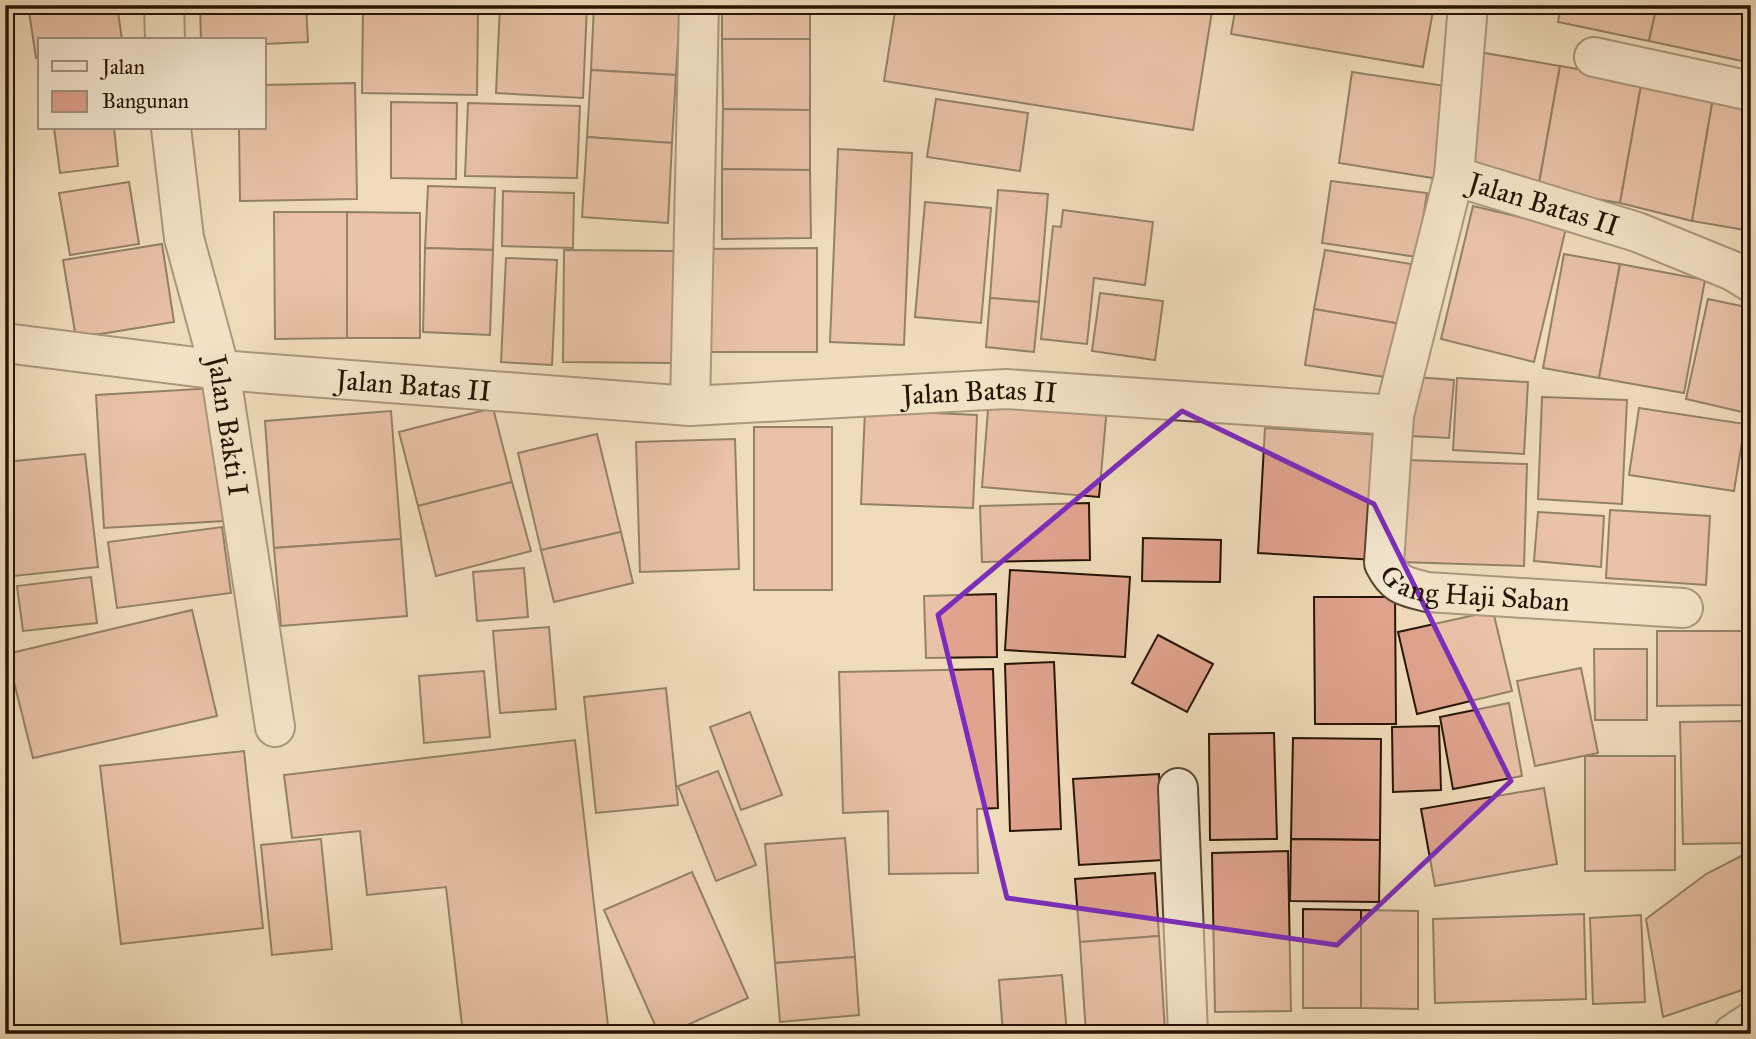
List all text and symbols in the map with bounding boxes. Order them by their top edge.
legend [38,38,266,130]
text: Jalan [100,54,145,80]
text: Bangunan [102,88,189,114]
street label: Jalan Batas II [1462,163,1624,243]
street label: Jalan Bakti I [198,348,257,499]
street label: Jalan Batas II [332,361,493,408]
street label: Jalan Batas II [898,371,1058,412]
street label: Gang Haji Saban [1373,557,1571,618]

